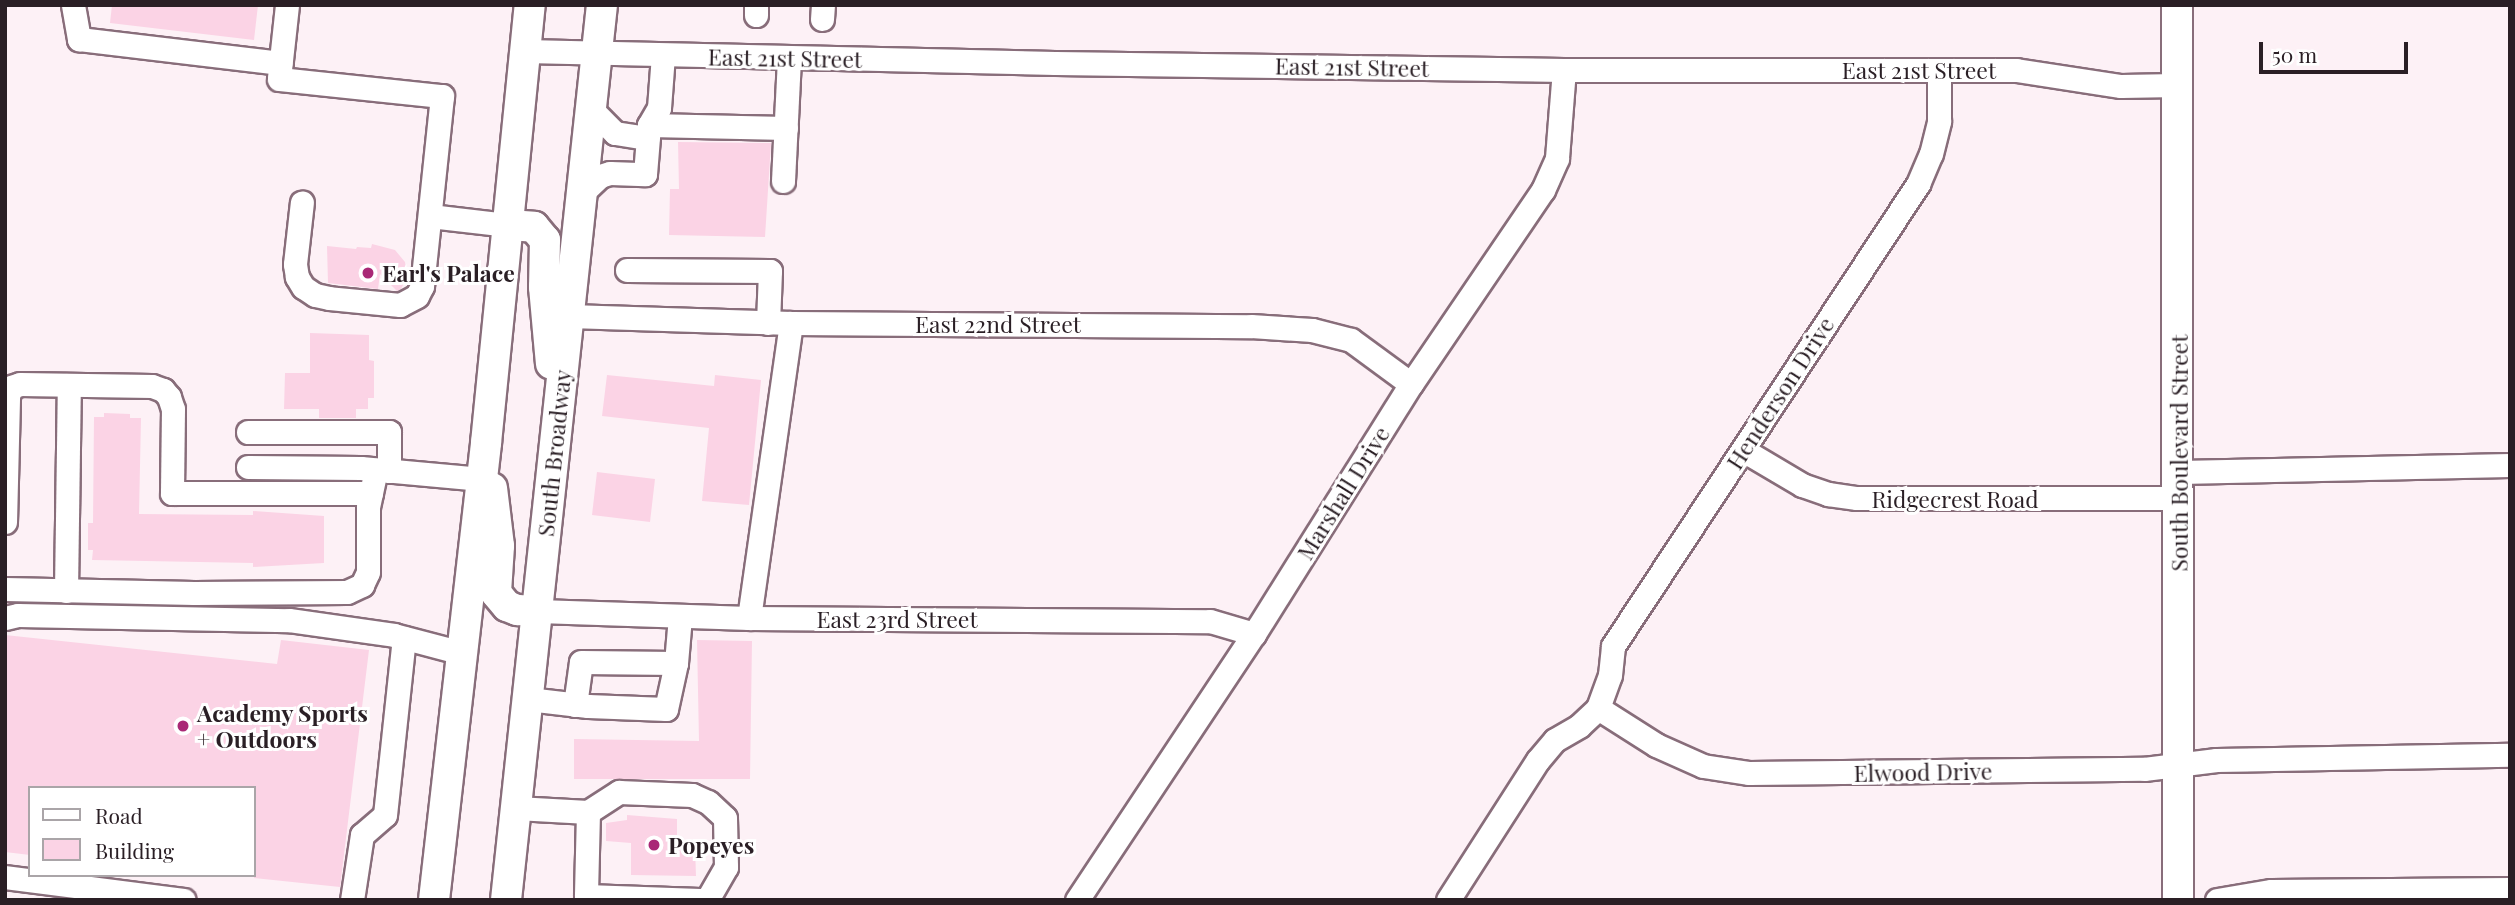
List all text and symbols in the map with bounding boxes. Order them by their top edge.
scale bar [2263,28,2412,72]
text: 50 m [2272,40,2317,68]
street label: East 21st Street [707,43,863,73]
street label: East 21st Street [1274,52,1430,82]
street label: East 21st Street [1841,56,1997,84]
place label: Earl's Palace [382,259,515,287]
marker: Earl's Palace [360,265,376,281]
street label: East 22nd Street [915,310,1081,338]
street label: Henderson Drive [1720,312,1840,474]
street label: South Boulevard Street [2165,334,2193,572]
street label: South Broadway [532,368,576,538]
street label: Marshall Drive [1291,421,1395,565]
street label: Ridgecrest Road [1871,485,2039,513]
street label: East 23rd Street [816,605,978,633]
place label: Academy Sports + Outdoors [197,699,368,753]
marker: Academy Sports + Outdoors [175,718,191,734]
street label: Elwood Drive [1853,757,1993,787]
legend [28,786,256,877]
text: Road [95,801,143,829]
place label: Popeyes [668,831,754,859]
text: Building [95,836,174,864]
marker: Popeyes [646,837,662,853]

